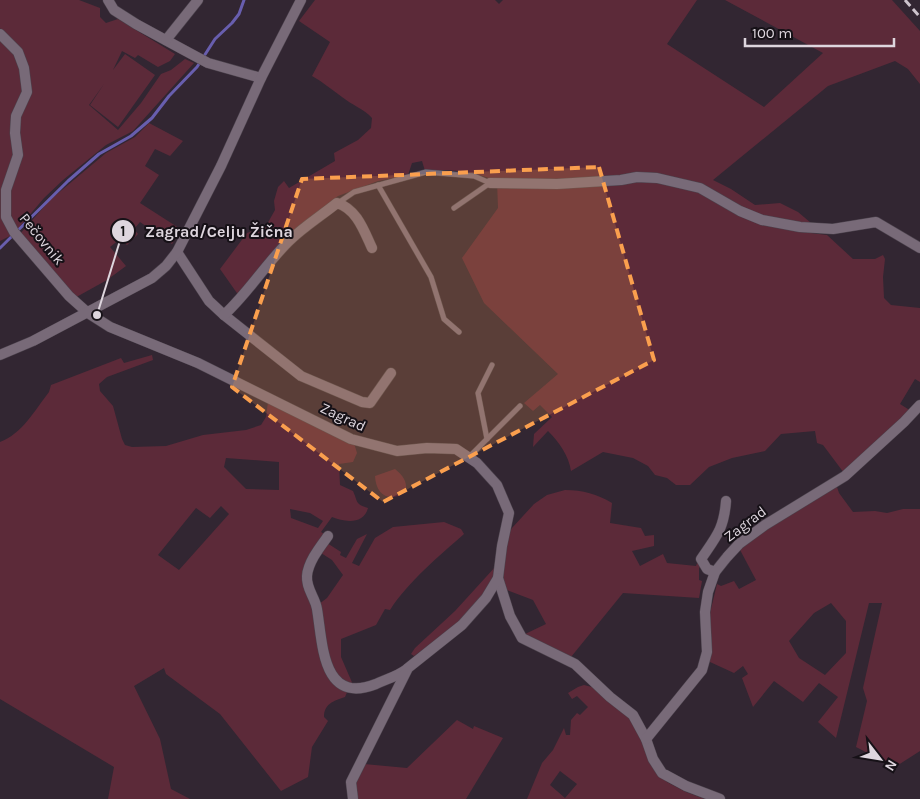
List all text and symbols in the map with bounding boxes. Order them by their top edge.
scale bar [745,15,894,47]
text: 100 m [752,24,792,42]
street label: Pečovnik [16,209,68,269]
callout: Zagrad/Celju Žična [110,216,303,247]
text: Zagrad/Celju Žična [145,221,293,241]
text: 1 [120,222,126,240]
street label: Zagrad [317,399,369,435]
street label: Zagrad [720,502,770,546]
north arrow [855,734,905,784]
text: N [881,757,901,774]

